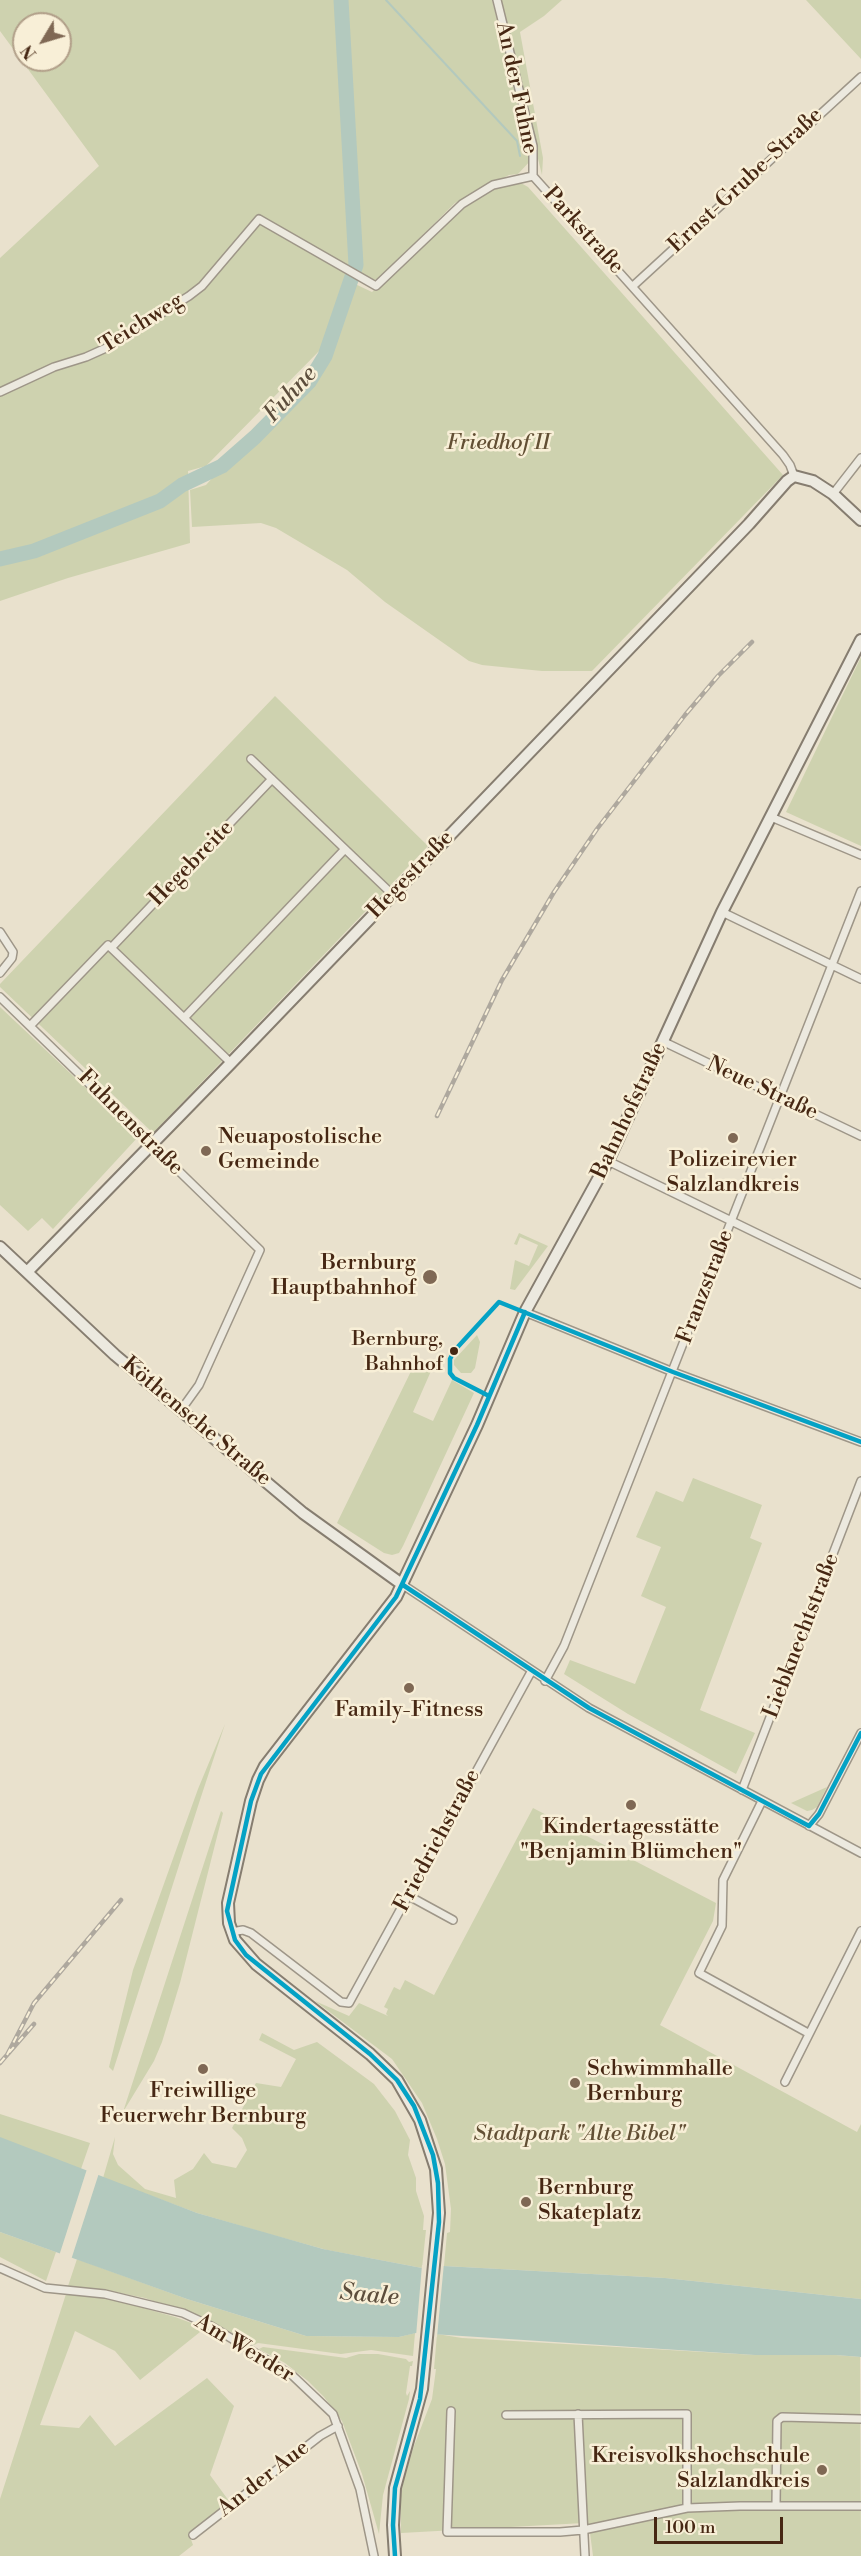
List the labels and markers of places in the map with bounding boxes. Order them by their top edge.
place label: Neuapostolische Gemeinde [218,1125,382,1176]
marker: Polizeirevier Salzlandkreis [726,1131,740,1145]
marker: Neuapostolische Gemeinde [199,1144,213,1158]
place label: Polizeirevier Salzlandkreis [667,1148,799,1200]
place label: Bernburg Hauptbahnhof [271,1251,416,1302]
marker: Bernburg Hauptbahnhof [421,1268,439,1286]
place label: Bernburg, Bahnhof [352,1328,443,1375]
marker: Bernburg, Bahnhof [448,1345,460,1357]
marker: Family-Fitness [402,1681,416,1695]
place label: Family-Fitness [335,1698,483,1724]
marker: Kindertagesstätte "Benjamin Blümchen" [624,1798,638,1812]
place label: Kindertagesstätte "Benjamin Blümchen" [520,1815,742,1867]
place label: Schwimmhalle Bernburg [587,2057,733,2108]
marker: Freiwillige Feuerwehr Bernburg [196,2062,210,2076]
marker: Schwimmhalle Bernburg [568,2076,582,2090]
place label: Freiwillige Feuerwehr Bernburg [100,2079,306,2130]
place label: Bernburg Skateplatz [538,2176,641,2228]
marker: Bernburg Skateplatz [519,2195,533,2209]
place label: Kreisvolkshochschule Salzlandkreis [592,2444,810,2496]
marker: Kreisvolkshochschule Salzlandkreis [815,2463,829,2477]

